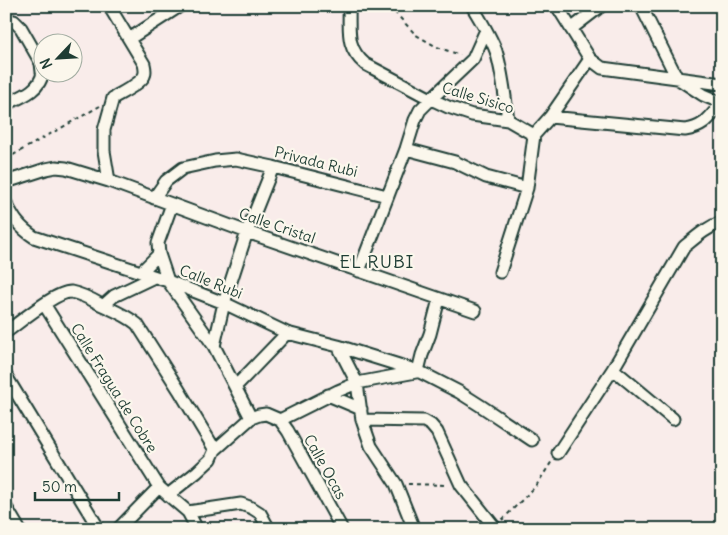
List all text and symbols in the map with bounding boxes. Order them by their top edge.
north arrow [32,32,82,82]
text: N [36,55,56,72]
street label: Calle Sisico [440,78,517,117]
street label: Privada Rubi [273,142,360,181]
street label: Calle Cristal [236,204,318,247]
district label: EL RUBI [340,250,414,273]
street label: Calle Rubi [177,260,246,303]
street label: Calle Fragua de Cobre [67,320,162,456]
street label: Calle Ocas [300,431,351,503]
scale bar [35,470,119,502]
text: 50 m [42,477,77,496]

